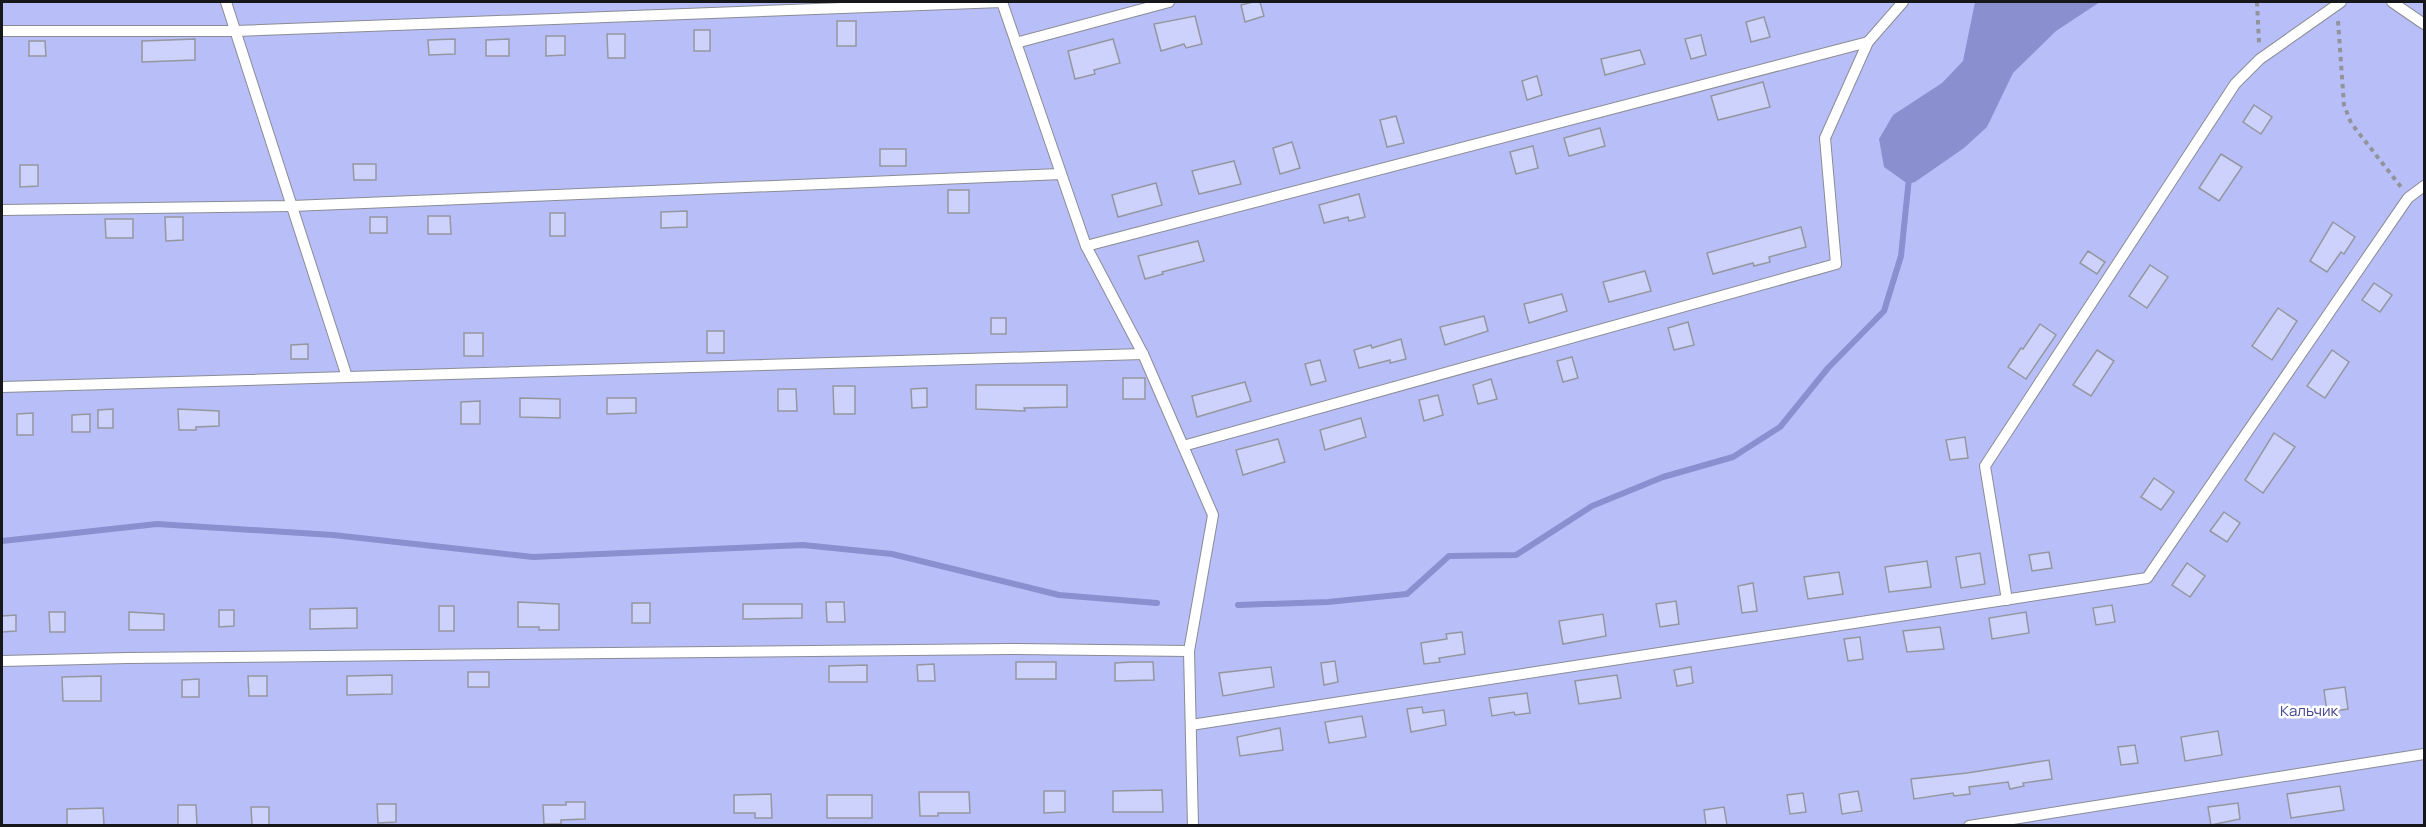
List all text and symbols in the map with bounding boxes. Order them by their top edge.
park label: Кальчик [2280,700,2338,721]

